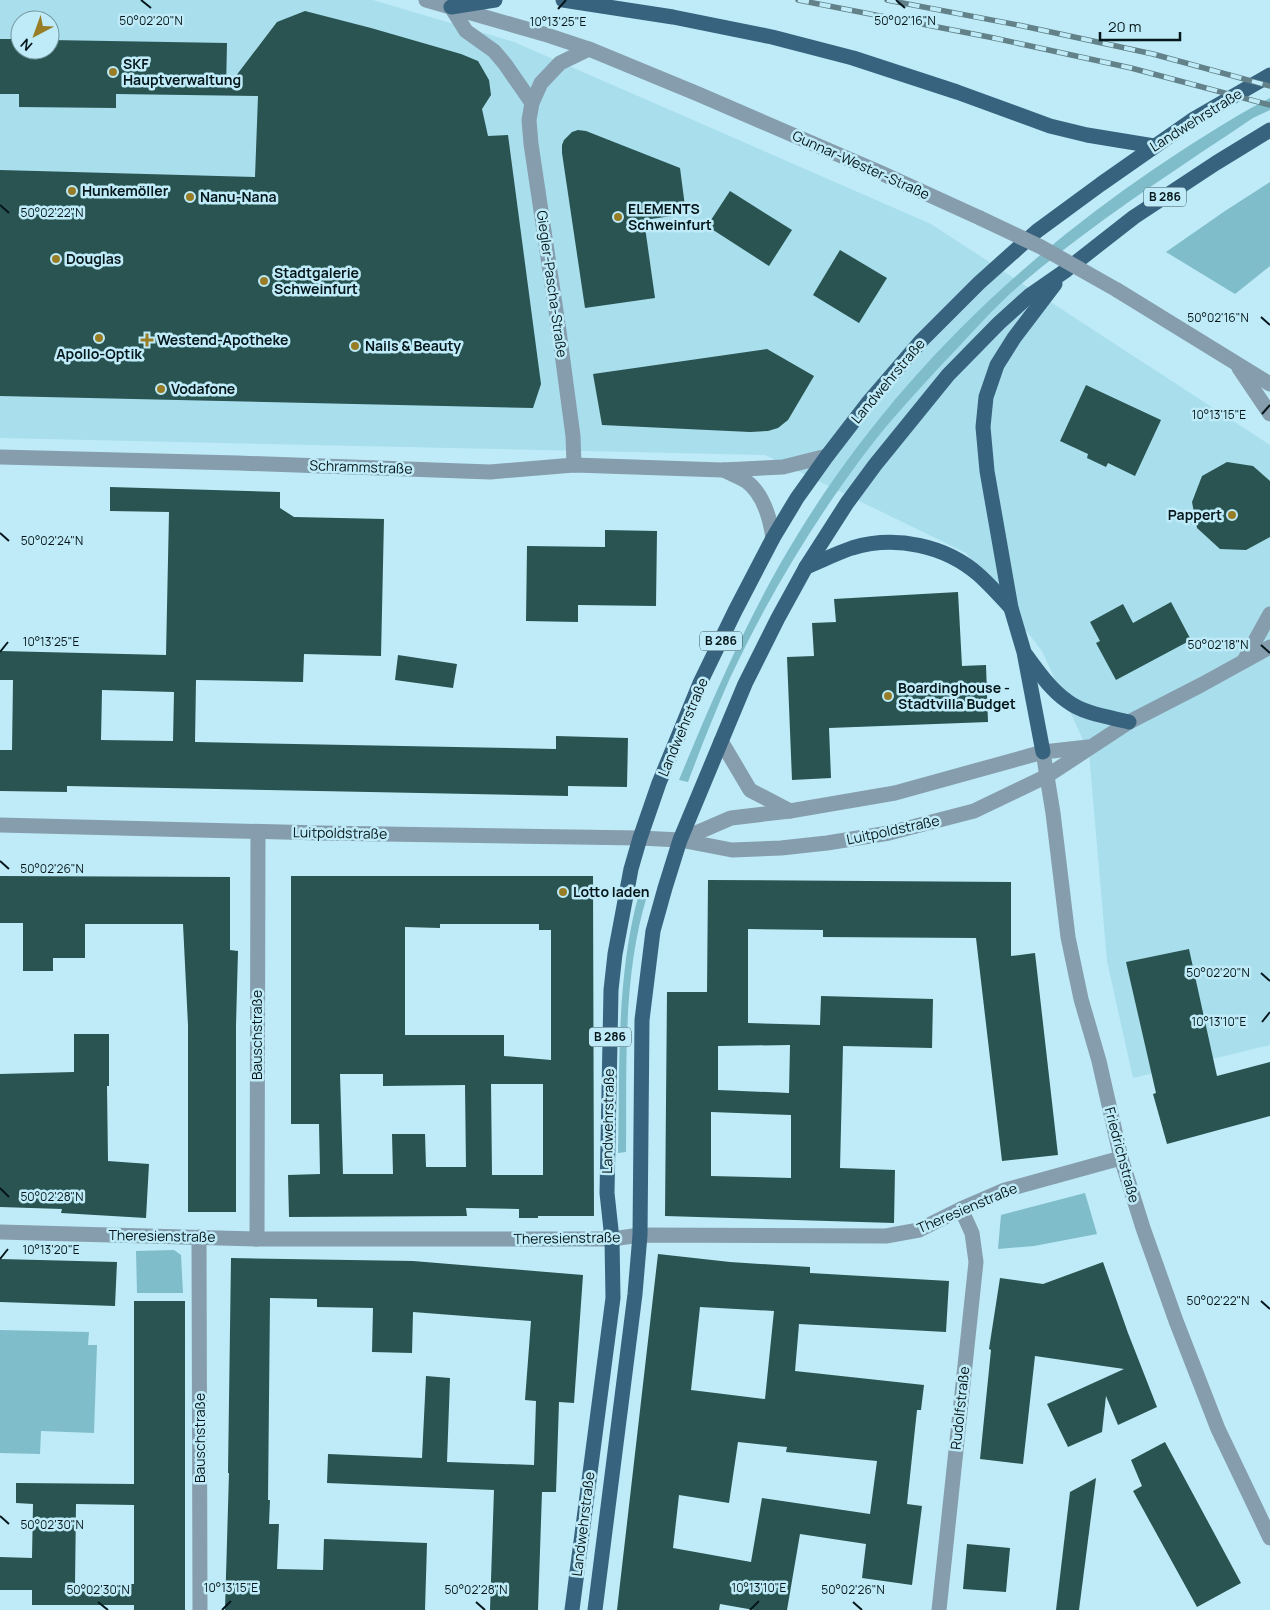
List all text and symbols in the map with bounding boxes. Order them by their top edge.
north arrow [10,10,60,60]
scale bar [1100,10,1180,42]
text: 50°02'20"N [119,12,183,29]
text: 50°02'16"N [874,12,936,29]
text: 10°13'25"E [530,13,586,30]
text: 20 m [1108,16,1141,37]
text: N [16,35,36,56]
place label: SKF Hauptverwaltung [123,54,241,89]
marker: SKF Hauptverwaltung [107,66,119,78]
street label: Landwehrstraße [1146,84,1245,156]
street label: Gunnar-Wester-Straße [790,126,933,203]
place label: Hunkemöller [82,181,169,200]
marker: Hunkemöller [66,185,78,197]
place label: Nanu-Nana [200,187,276,206]
road number: B 286 [1144,188,1186,206]
marker: Nanu-Nana [184,191,196,203]
place label: ELEMENTS Schweinfurt [628,199,712,234]
text: 50°02'22"N [21,204,83,221]
street label: Giegler-Pascha-Straße [533,209,572,359]
marker: ELEMENTS Schweinfurt [612,211,624,223]
place label: Douglas [66,249,122,268]
marker: Douglas [50,253,62,265]
place label: Stadtgalerie Schweinfurt [274,263,359,298]
marker: Stadtgalerie Schweinfurt [258,275,270,287]
text: 50°02'16"N [1187,309,1249,326]
place label: Westend-Apotheke [157,330,288,349]
marker: Apollo-Optik [93,332,105,344]
marker: Westend-Apotheke [141,334,153,346]
street label: Landwehrstraße [846,334,929,427]
place label: Nails & Beauty [365,336,461,355]
marker: Nails & Beauty [349,340,361,352]
place label: Apollo-Optik [56,344,142,363]
place label: Vodafone [171,379,235,398]
marker: Vodafone [155,383,167,395]
text: 10°13'15"E [1192,406,1246,423]
street label: Schrammstraße [309,455,413,478]
place label: Pappert [1168,505,1222,524]
marker: Pappert [1226,509,1238,521]
text: 50°02'24"N [21,532,83,549]
road number: B 286 [700,631,742,650]
text: 10°13'25"E [23,633,79,650]
text: 50°02'18"N [1188,636,1248,653]
street label: Landwehrstraße [653,675,712,779]
place label: Boardinghouse - Stadtvilla Budget [898,678,1016,713]
marker: Boardinghouse - Stadtvilla Budget [882,690,894,702]
street label: Luitpoldstraße [845,810,941,849]
street label: Luitpoldstraße [293,822,387,843]
text: 50°02'26"N [20,860,84,877]
place label: Lotto laden [573,882,649,901]
marker: Lotto laden [557,886,569,898]
text: 50°02'20"N [1186,964,1250,981]
street label: Bauschstraße [247,990,266,1080]
text: 10°13'10"E [1192,1013,1247,1030]
road number: B 286 [589,1028,631,1046]
street label: Landwehrstraße [597,1068,618,1174]
street label: Friedrichstraße [1101,1105,1144,1205]
street label: Theresienstraße [914,1178,1020,1237]
text: 50°02'28"N [20,1188,84,1205]
street label: Theresienstraße [108,1225,216,1246]
street label: Theresienstraße [513,1227,621,1248]
text: 10°13'20"E [23,1241,80,1258]
text: 50°02'22"N [1187,1292,1249,1309]
street label: Rudolfstraße [946,1365,973,1451]
street label: Bauschstraße [190,1393,209,1483]
street label: Landwehrstraße [567,1471,598,1577]
text: 50°02'30"N [20,1516,84,1533]
text: 10°13'15"E [204,1579,258,1596]
text: 10°13'10"E [732,1579,787,1596]
text: 50°02'30"N [66,1581,130,1598]
text: 50°02'28"N [444,1581,508,1598]
text: 50°02'26"N [821,1581,885,1598]

